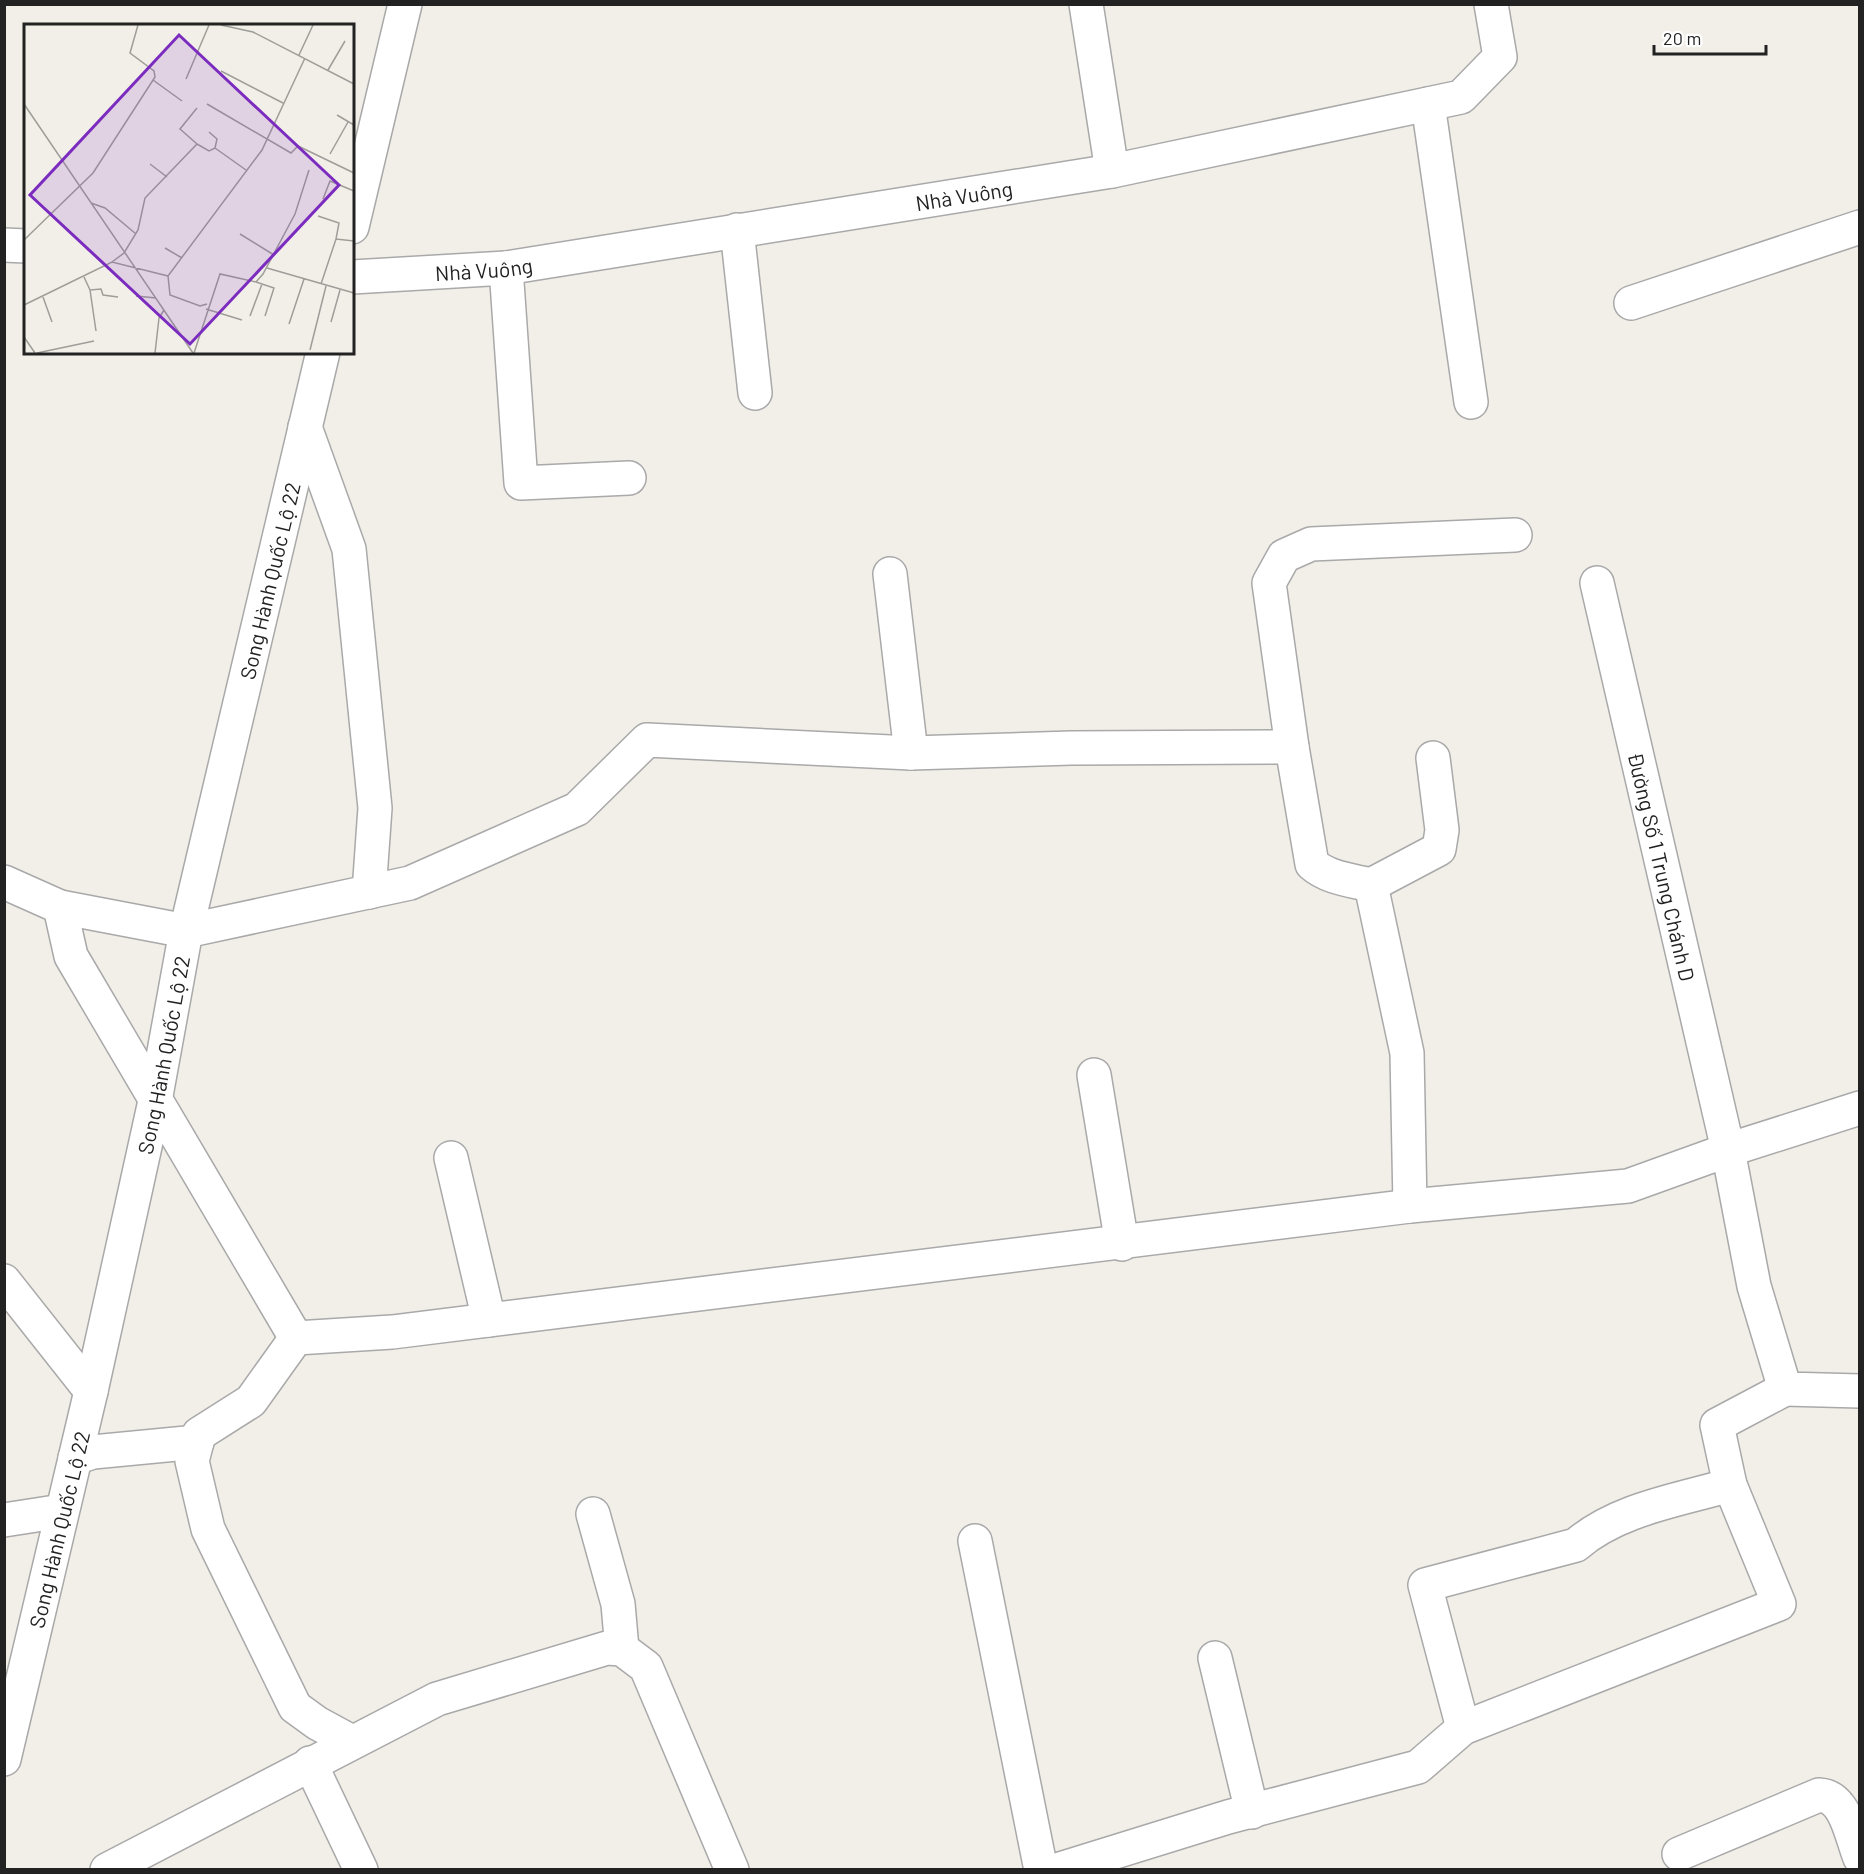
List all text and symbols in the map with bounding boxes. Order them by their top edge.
scale bar [1654,18,1766,56]
inset map [24,24,354,354]
text: 20 m [1663,27,1701,49]
street label: Nhà Vuông [914,175,1014,215]
street label: Nhà Vuông [434,251,534,285]
street label: Song Hành Quốc Lộ 22 [234,480,304,682]
street label: Đường Số 1 Trung Chánh D [1624,750,1701,983]
street label: Song Hành Quốc Lộ 22 [131,954,194,1156]
street label: Song Hành Quốc Lộ 22 [23,1428,94,1630]

